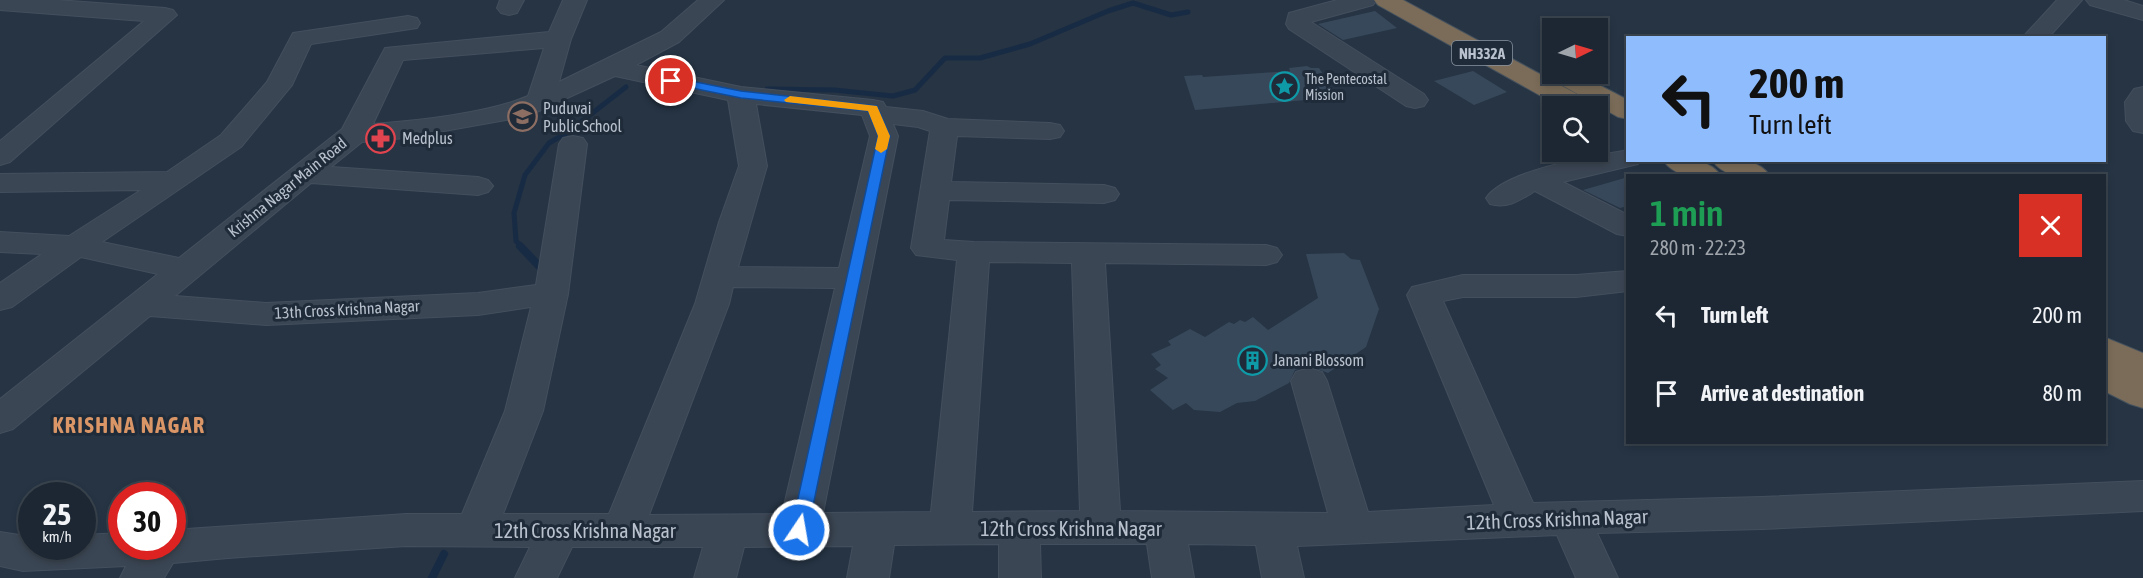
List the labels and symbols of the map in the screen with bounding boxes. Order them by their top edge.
north arrow [1542,18,1608,84]
road number: NH332A [1452,41,1512,65]
pin [645,55,696,106]
place icon: The Pentecostal Mission [1268,71,1300,103]
place label: The Pentecostal Mission [1305,71,1387,103]
place label: Puduvai Public School [543,99,623,135]
school or university icon: Puduvai Public School [506,101,538,133]
pharmacy icon: Medplus [365,122,397,154]
place label: Medplus [402,129,453,148]
street label: Krishna Nagar Main Road [224,134,350,241]
street label: 13th Cross Krishna Nagar [274,296,420,323]
building icon: Janani Blossom [1236,344,1268,376]
place label: Janani Blossom [1273,351,1364,369]
district label: KRISHNA NAGAR [53,412,205,438]
speed limit sign: 30 [108,482,186,560]
position arrow [767,498,831,562]
street label: 12th Cross Krishna Nagar [1466,504,1649,534]
street label: 12th Cross Krishna Nagar [980,517,1163,540]
street label: 12th Cross Krishna Nagar [494,519,677,542]

